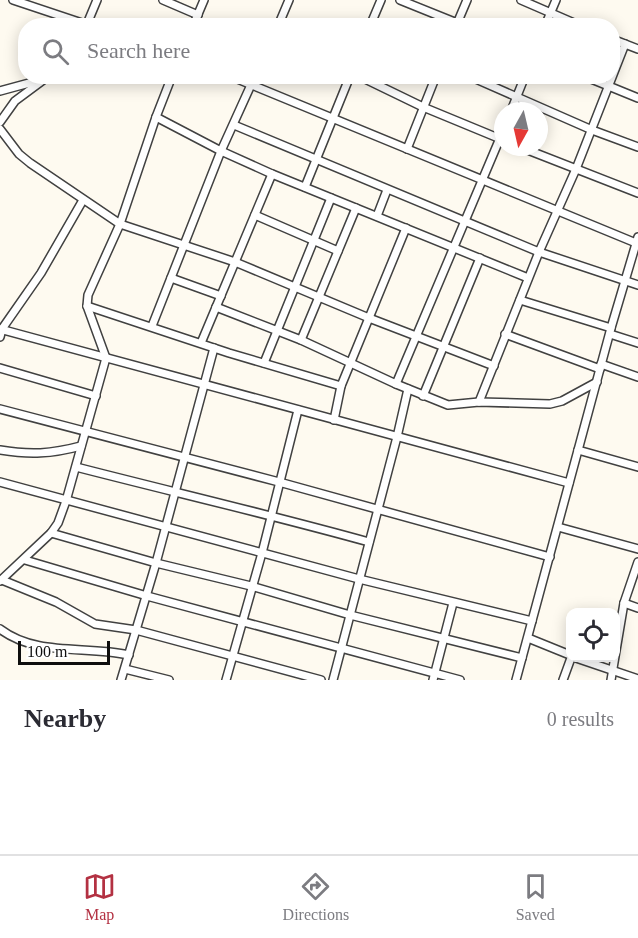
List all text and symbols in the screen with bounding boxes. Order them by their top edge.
search box [18,18,620,84]
icon: search [39,35,72,68]
text: Search here [87,38,190,63]
north arrow [494,102,548,156]
map controls [566,608,620,662]
button: locate [566,608,620,662]
scale bar [18,638,110,666]
text: 100 m [27,643,67,660]
text: Nearby [24,704,106,733]
text: 0 results [547,708,614,730]
tab: Map [83,870,116,924]
tab: Directions [283,870,349,924]
tab: Saved [516,870,555,924]

